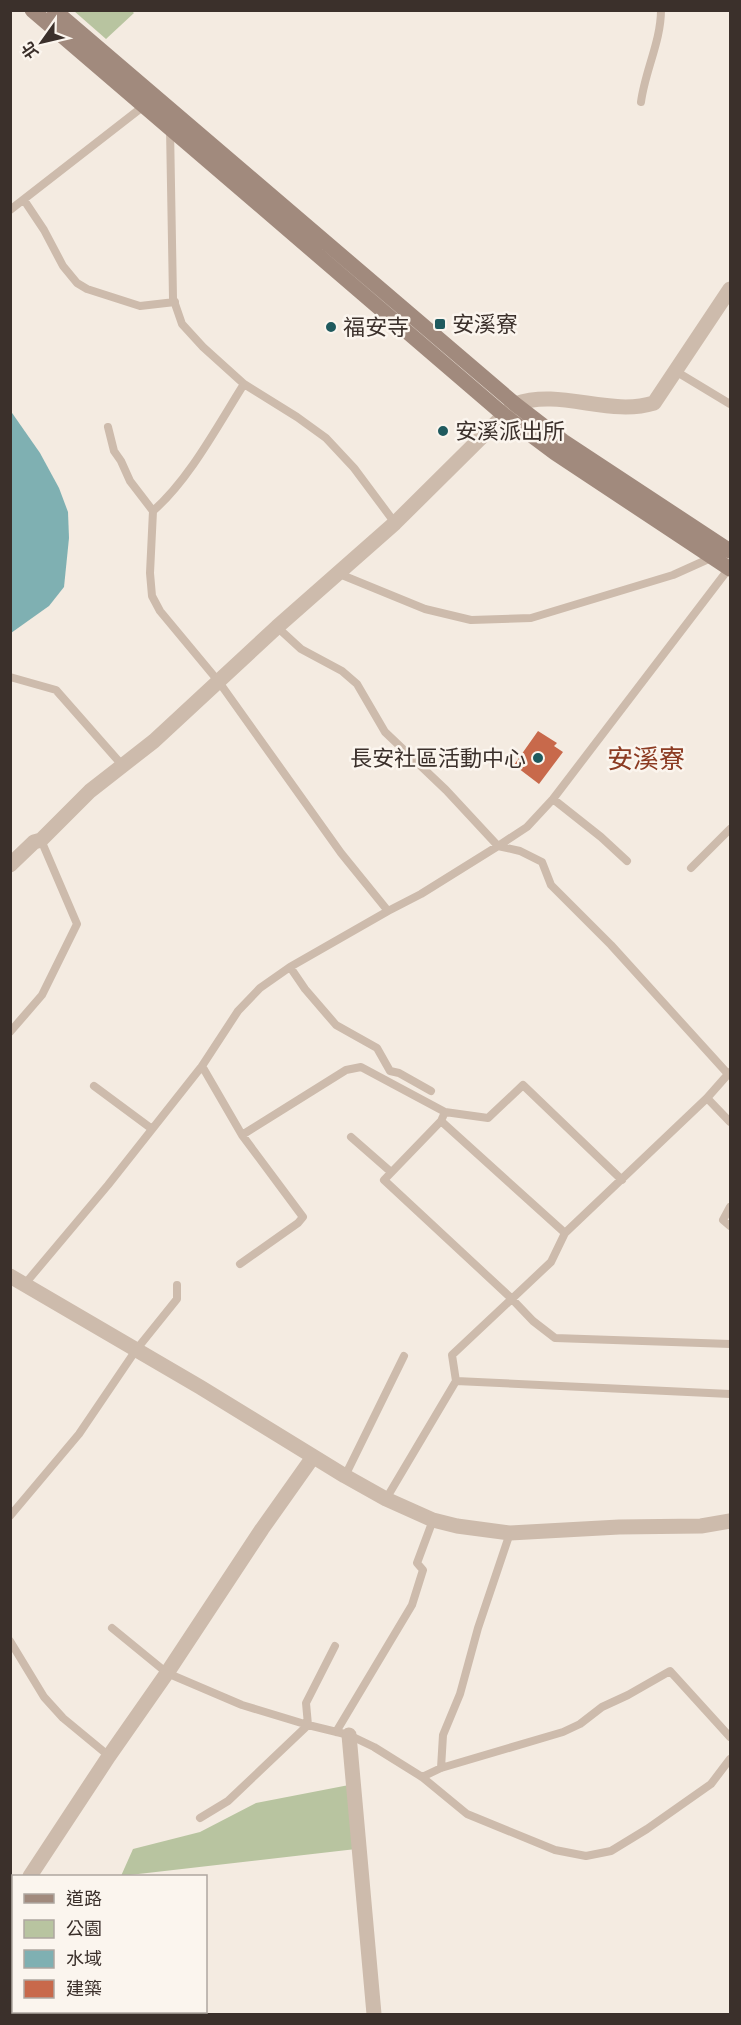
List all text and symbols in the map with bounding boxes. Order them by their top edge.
north arrow [12,12,72,72]
text: 北 [15,37,44,64]
place label: 安溪寮 [452,307,518,341]
place label: 福安寺 [343,310,409,344]
marker: 安溪寮 [433,317,447,331]
marker: 福安寺 [324,320,338,334]
place label: 安溪派出所 [455,414,565,448]
marker: 安溪派出所 [436,424,450,438]
district label: 安溪寮 [607,739,685,778]
place label: 長安社區活動中心 [350,741,526,775]
marker: 長安社區活動中心 [531,751,545,765]
legend [12,1875,207,2013]
text: 道路 [66,1885,102,1912]
text: 公園 [66,1915,102,1942]
text: 水域 [66,1945,102,1972]
text: 建築 [66,1975,102,2002]

